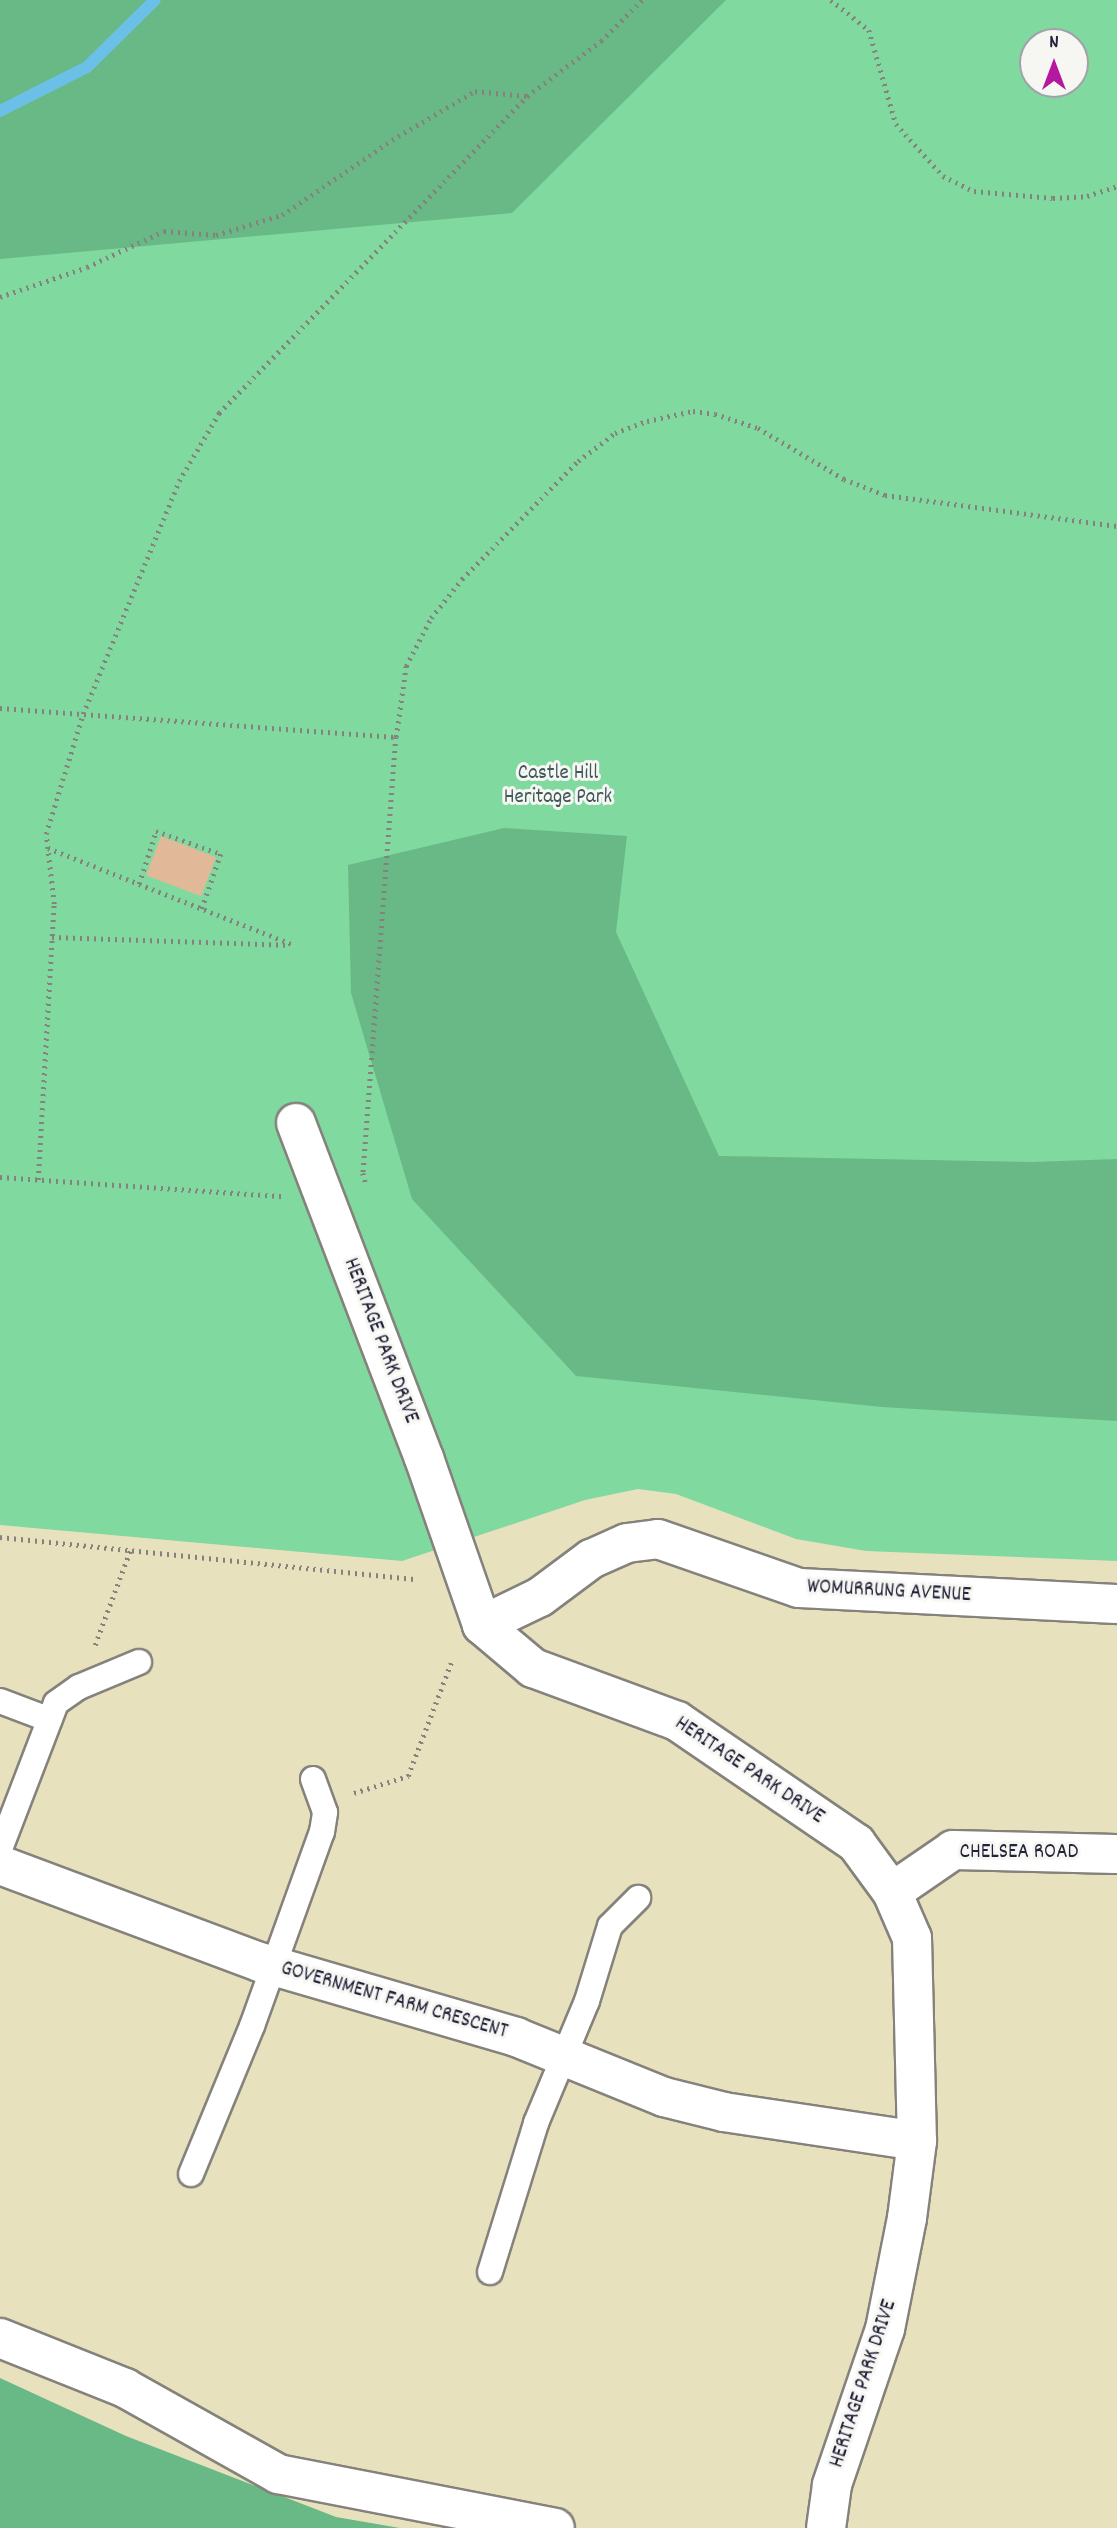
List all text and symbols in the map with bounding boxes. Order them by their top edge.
north arrow [1019,28,1089,98]
text: N [1049,30,1059,57]
park label: Castle Hill Heritage Park [504,761,612,811]
street label: HERITAGE PARK DRIVE [337,1255,423,1427]
street label: WOMURRUNG AVENUE [806,1575,972,1609]
street label: HERITAGE PARK DRIVE [670,1712,828,1830]
street label: CHELSEA ROAD [960,1840,1078,1866]
street label: GOVERNMENT FARM CRESCENT [278,1957,510,2045]
street label: HERITAGE PARK DRIVE [825,2297,903,2471]

